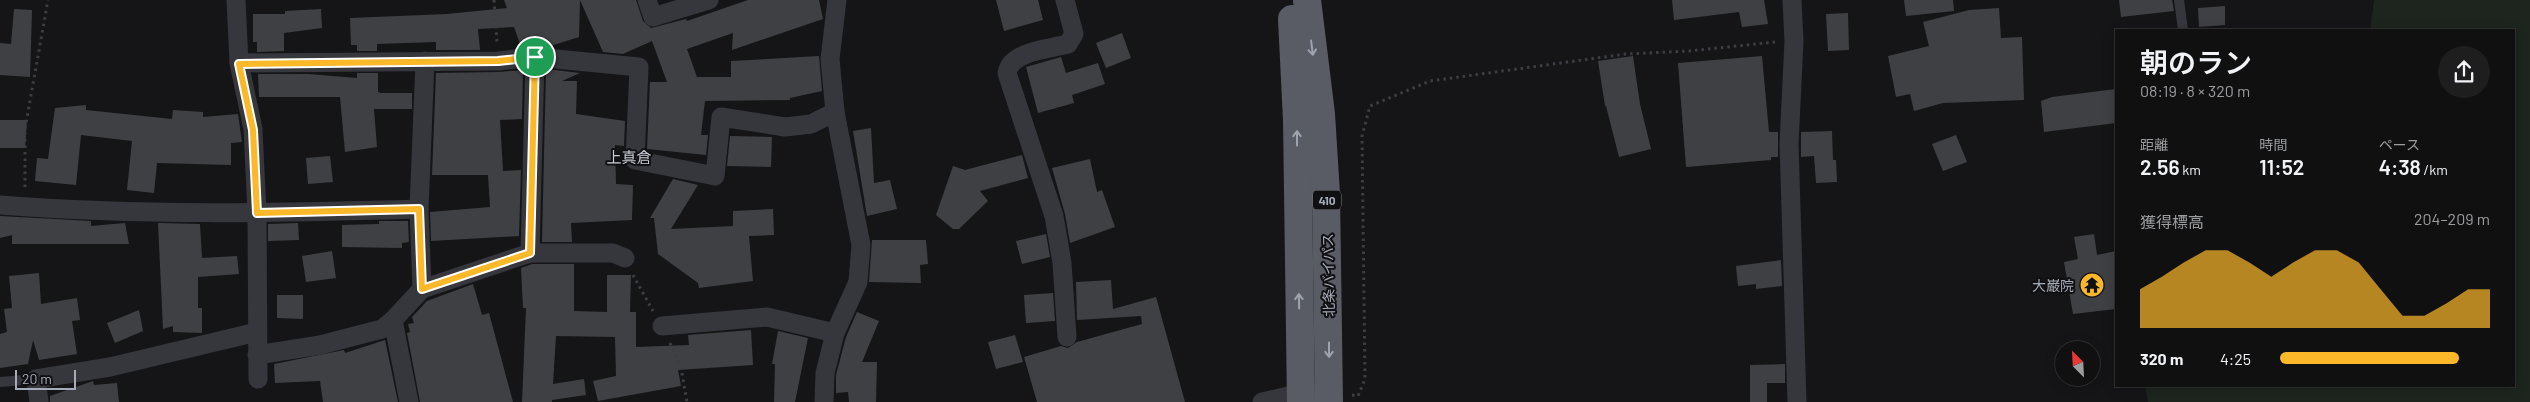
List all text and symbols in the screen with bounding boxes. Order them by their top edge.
pin [514,36,556,78]
one-way arrow [1308,40,1318,56]
icon: arrive [521,43,549,71]
text: 朝のラン [2140,45,2252,79]
button: share [2438,46,2490,98]
text: 08:19 · 8 × 320 m [2140,81,2250,100]
one-way arrow [1292,131,1302,147]
text: 距離 [2140,136,2168,153]
text: 時間 [2259,136,2287,153]
text: ペース [2379,136,2420,153]
district label: 上真倉 [606,148,652,166]
text: 2.56 [2140,154,2180,179]
text: 11:52 [2259,154,2304,179]
text: 4:38 [2379,154,2421,179]
text: km [2180,161,2201,178]
text: /km [2421,161,2448,178]
road number: 410 [1313,190,1341,210]
text: 204–209 m [2414,209,2490,228]
text: 獲得標高 [2140,212,2204,231]
street label: 北条バイパス [1319,233,1337,317]
temple icon: 大巌院 [2079,272,2105,298]
place label: 大巌院 [2032,277,2074,294]
one-way arrow [1294,293,1304,310]
north arrow [2055,341,2100,386]
map controls [2055,341,2100,386]
one-way arrow [1324,342,1334,358]
text: 320 m [2140,349,2183,368]
text: 4:25 [2220,349,2251,368]
scale bar [15,367,76,390]
text: 20 m [22,370,52,387]

